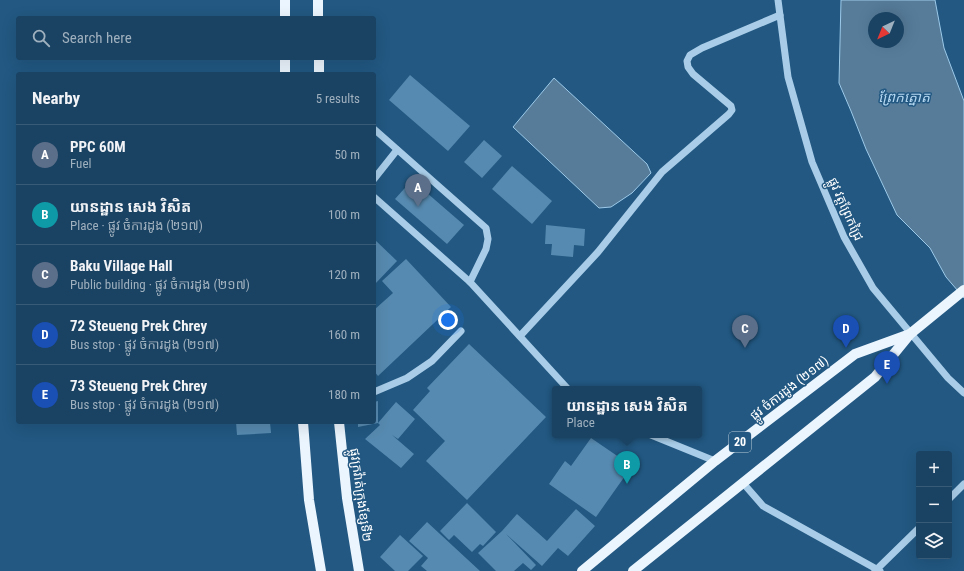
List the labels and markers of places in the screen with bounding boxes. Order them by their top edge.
pin: A [405,174,431,207]
pin: C [732,315,758,348]
pin: D [833,315,859,348]
pin: E [874,351,900,384]
pin: B [614,451,640,484]

